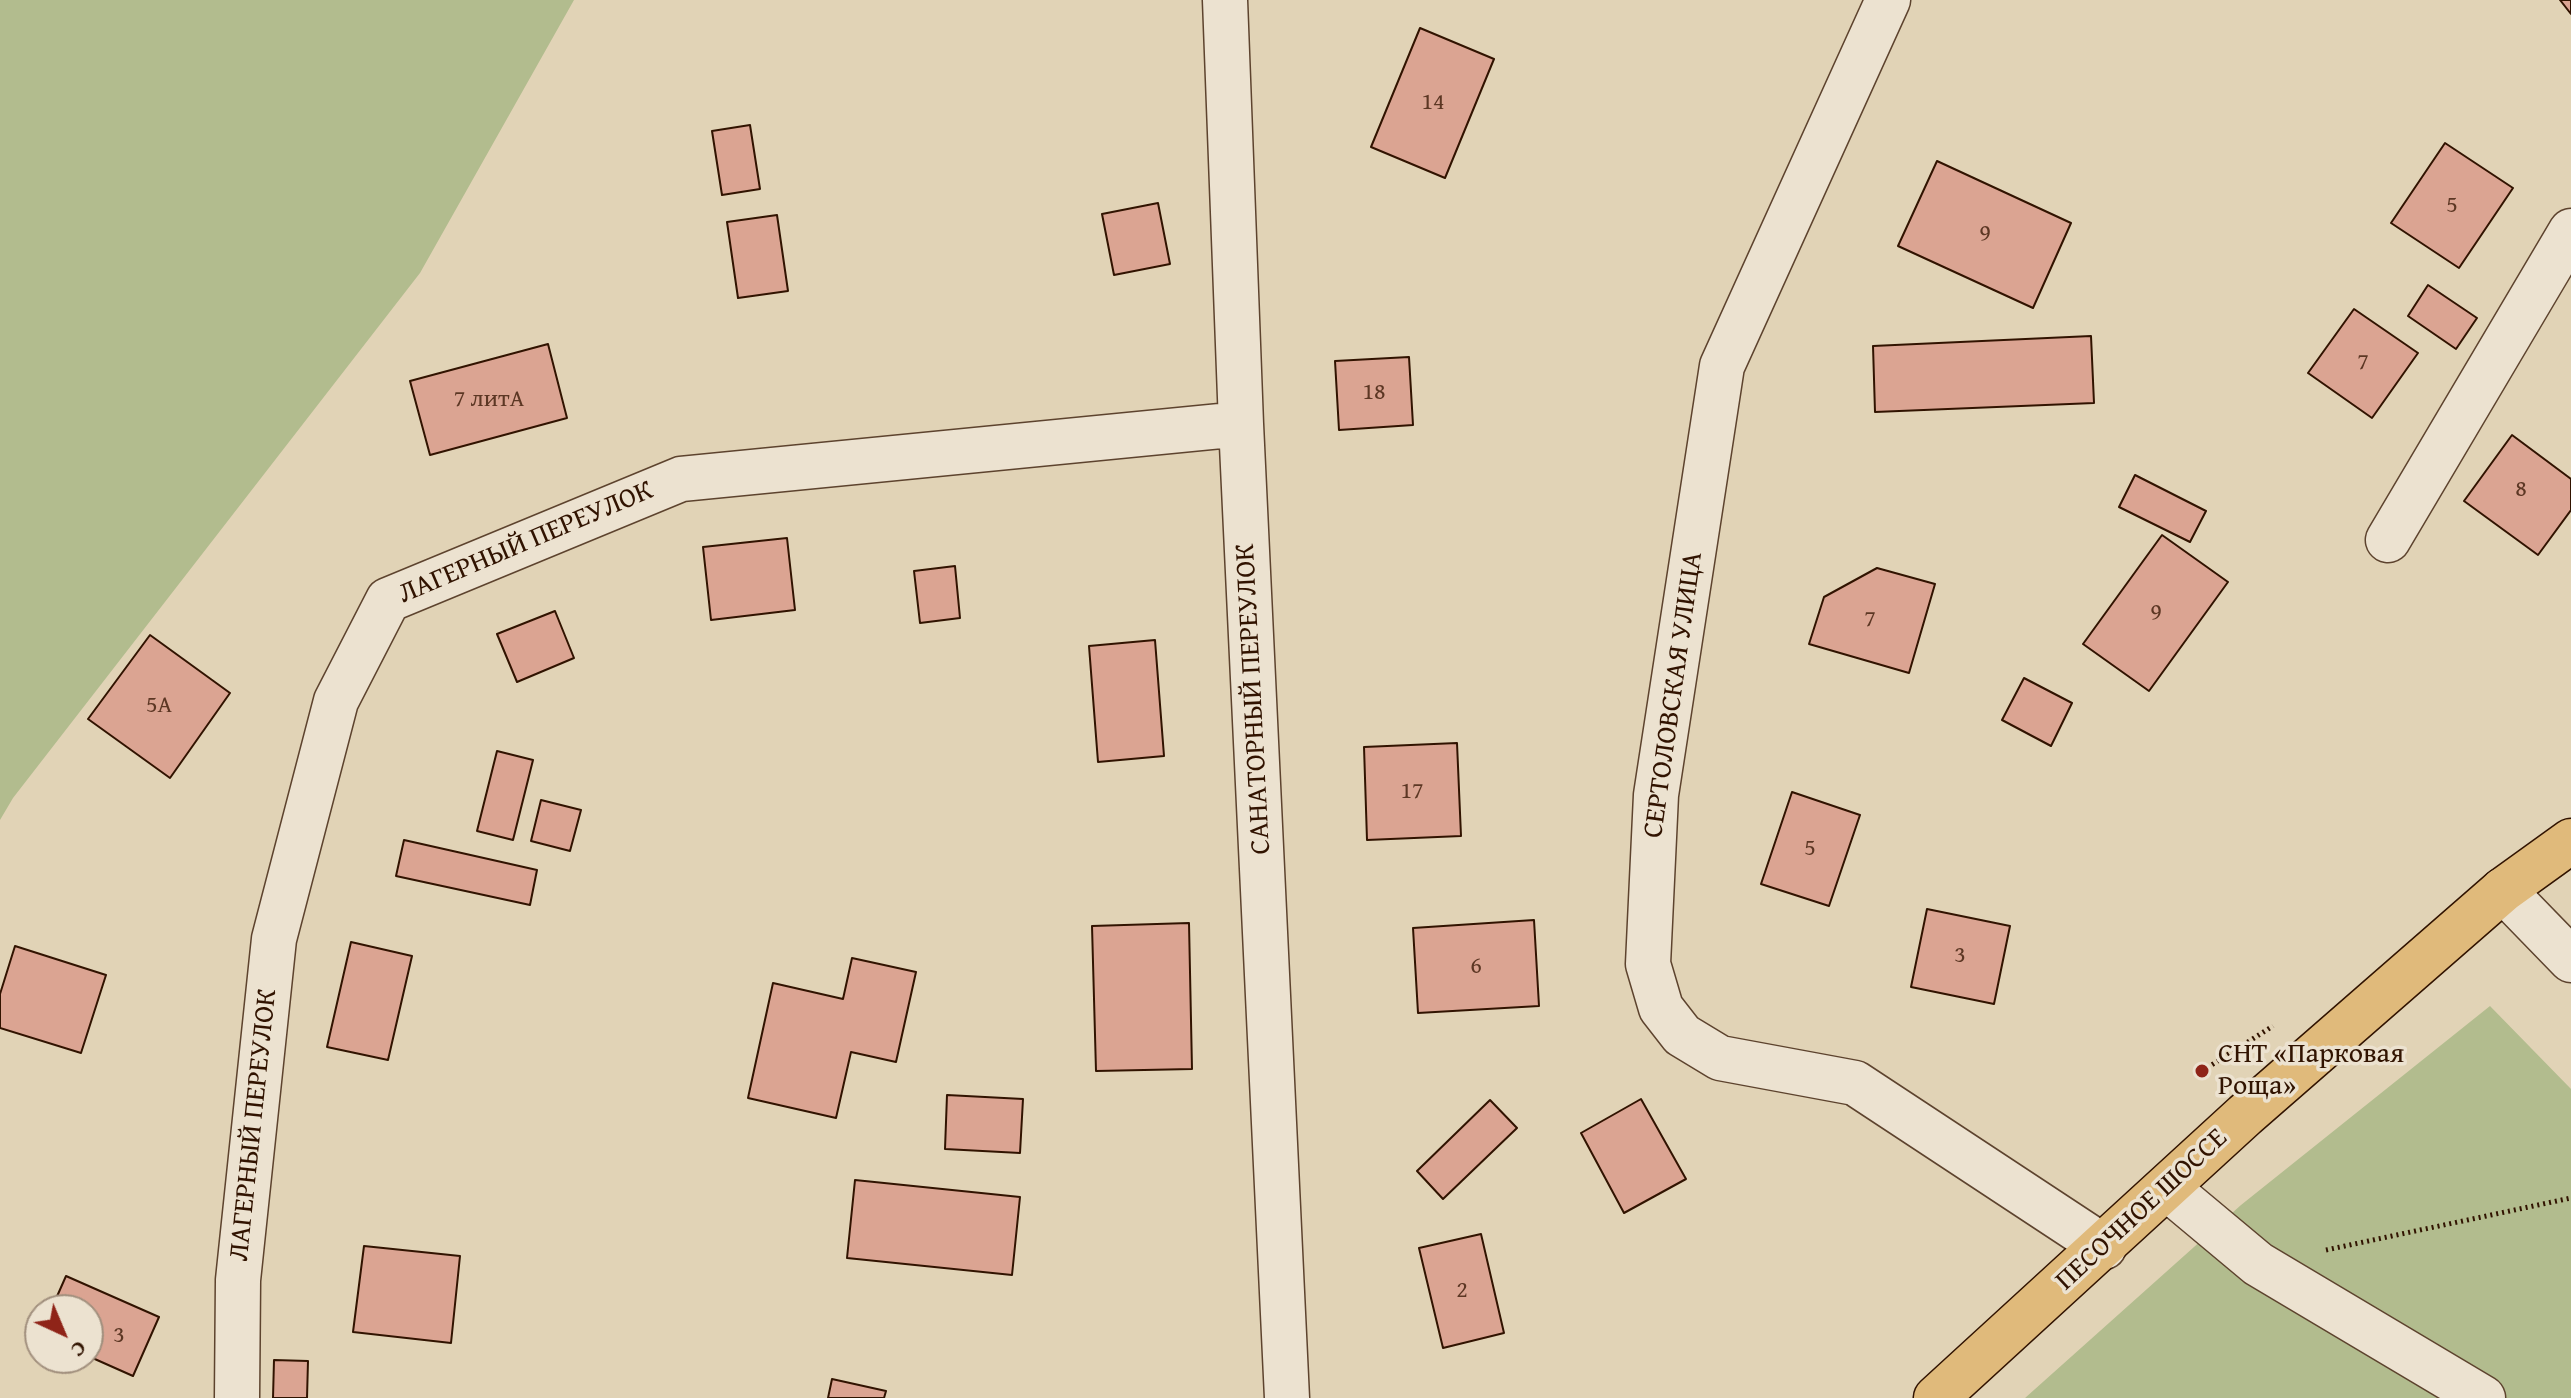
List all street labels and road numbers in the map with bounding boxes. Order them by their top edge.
street label: ЛАГЕРНЫЙ ПЕРЕУЛОК [394,474,658,612]
street label: САНАТОРНЫЙ ПЕРЕУЛОК [1229,543,1279,855]
street label: СЕРТОЛОВСКАЯ УЛИЦА [1637,550,1711,840]
street label: ЛАГЕРНЫЙ ПЕРЕУЛОК [223,987,285,1263]
street label: ПЕСОЧНОЕ ШОССЕ [2049,1122,2235,1298]

